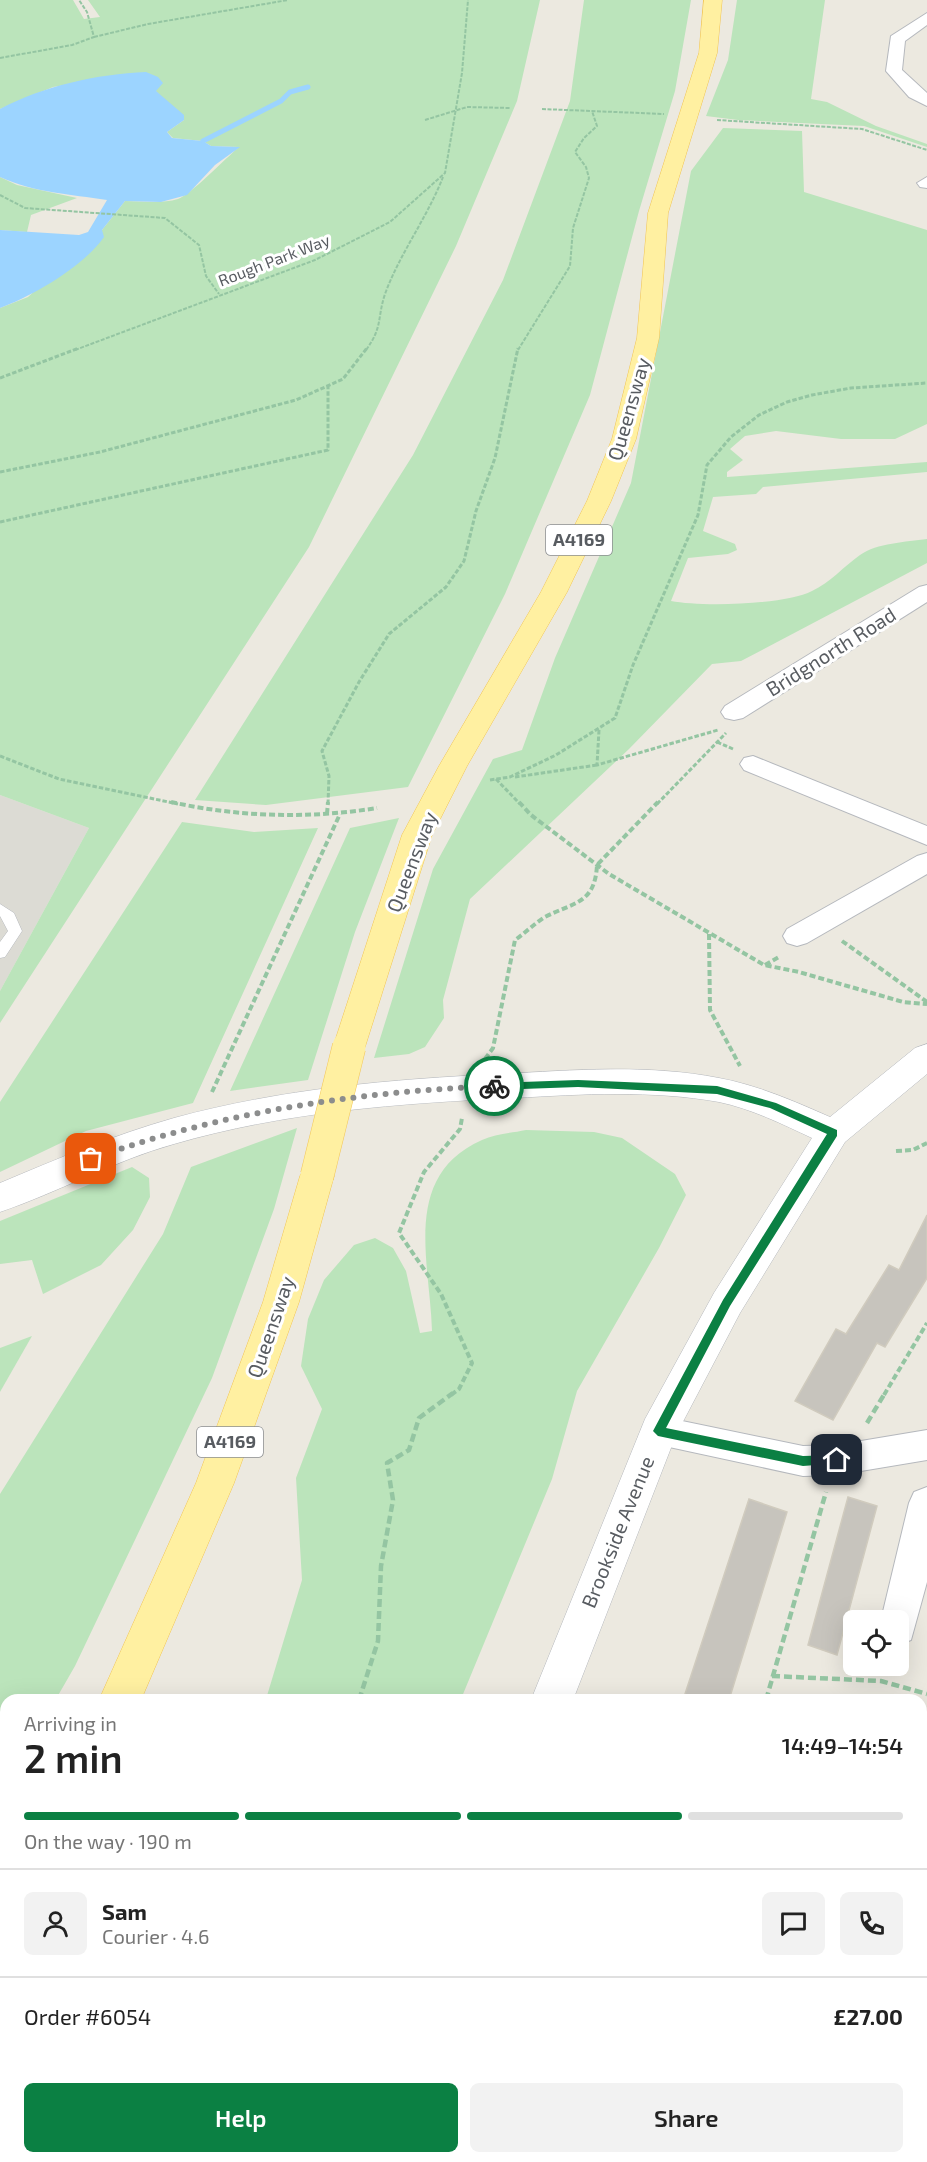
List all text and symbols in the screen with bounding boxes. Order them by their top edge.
street label: Rough Park Way [215,229,333,290]
street label: Queensway [602,354,654,463]
road number: A4169 [546,525,612,555]
street label: Bridgnorth Road [761,602,900,701]
street label: Queensway [381,807,441,915]
courier [464,1056,524,1116]
icon: bike [478,1070,511,1103]
pin [65,1133,116,1184]
icon: bag [74,1142,107,1175]
street label: Queensway [241,1272,299,1381]
road number: A4169 [197,1427,263,1457]
pin [811,1434,862,1485]
icon: home [820,1443,853,1476]
street label: Brookside Avenue [576,1452,658,1611]
map controls [843,1610,909,1676]
button: locate [843,1610,909,1676]
text: Arriving in [24,1711,117,1735]
text: 14:49–14:54 [782,1732,903,1758]
text: 2 min [24,1734,123,1781]
text: On the way · 190 m [24,1829,192,1853]
button: person [24,1892,87,1955]
button: chat [762,1892,825,1955]
button: phone [840,1892,903,1955]
text: Sam [102,1898,147,1924]
text: Courier · 4.6 [102,1924,209,1948]
text: Order #6054 [24,2003,151,2029]
text: £27.00 [833,2003,903,2029]
button: Help [24,2083,458,2152]
button: Share [470,2083,903,2152]

